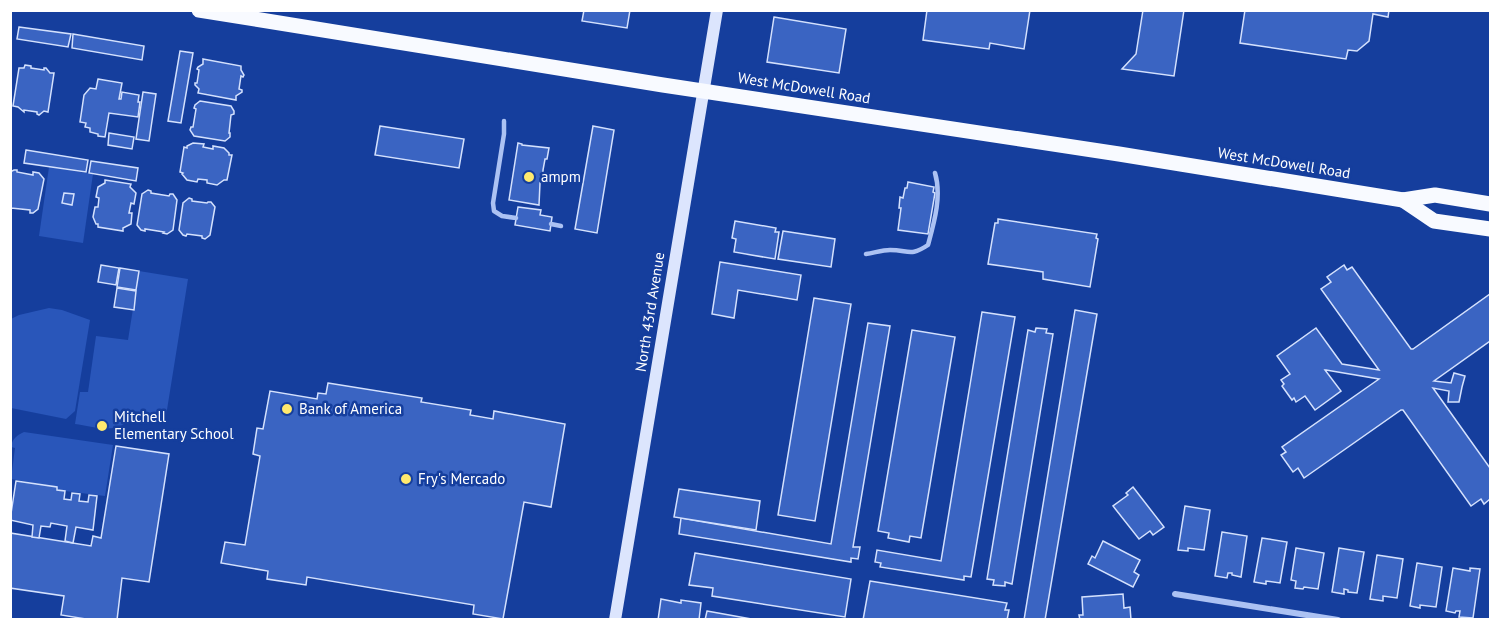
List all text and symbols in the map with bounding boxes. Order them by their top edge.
street label: West McDowell Road [736,68,872,107]
street label: West McDowell Road [1216,143,1352,182]
place label: ampm [541,167,581,186]
marker: ampm [522,170,536,184]
street label: North 43rd Avenue [631,251,668,373]
place label: Bank of America [299,399,402,418]
marker: Bank of America [280,402,294,416]
place label: Mitchell Elementary School [114,407,234,443]
marker: Mitchell Elementary School [95,419,109,433]
place label: Fry's Mercado [418,469,505,488]
marker: Fry's Mercado [399,472,413,486]

